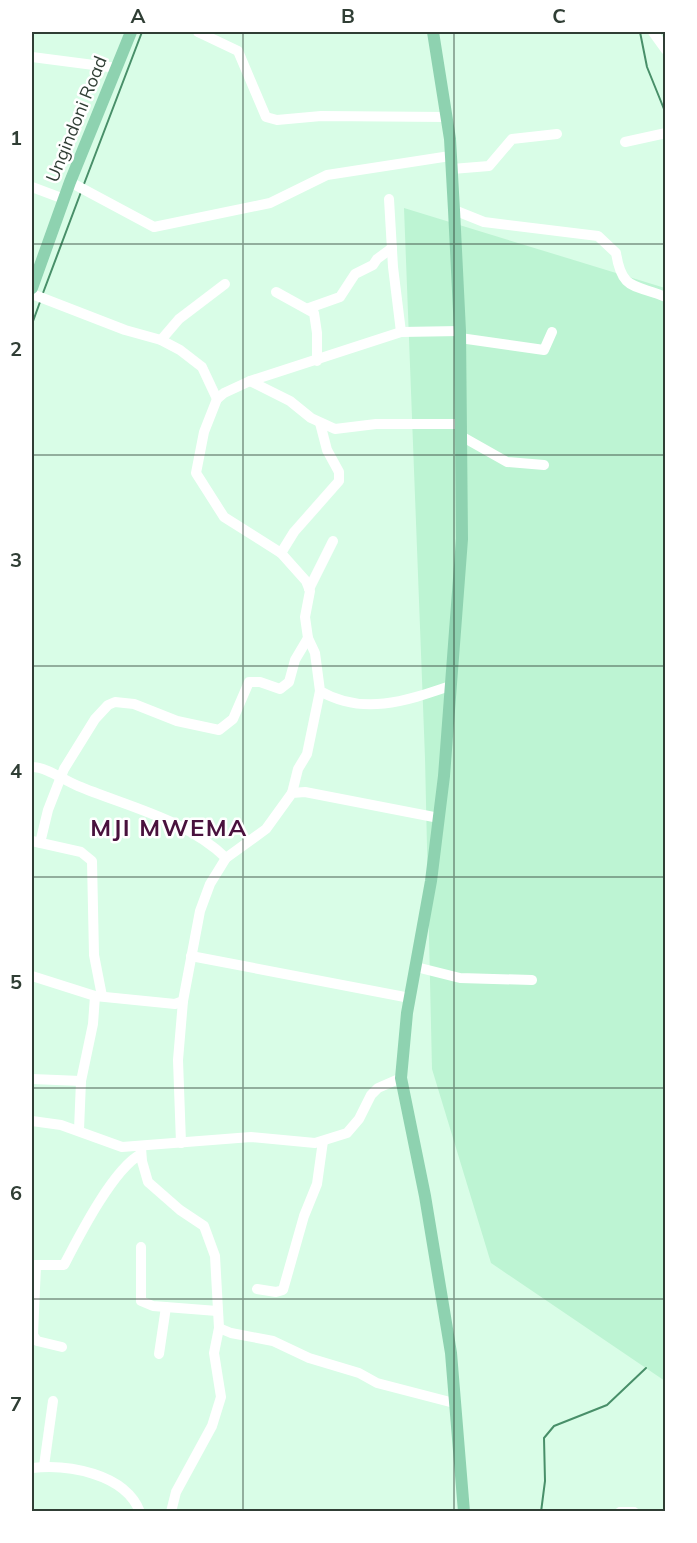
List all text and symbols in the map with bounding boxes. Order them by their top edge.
text: A [131,3,146,28]
text: B [341,3,355,28]
text: C [552,3,566,28]
street label: Ungindoni Road [40,53,112,185]
text: 1 [10,125,22,150]
text: 2 [10,336,22,361]
text: 3 [10,547,22,572]
text: 4 [10,758,22,783]
district label: MJI MWEMA [90,812,248,842]
text: 5 [10,969,22,994]
text: 6 [10,1180,22,1205]
text: 7 [10,1391,22,1416]

